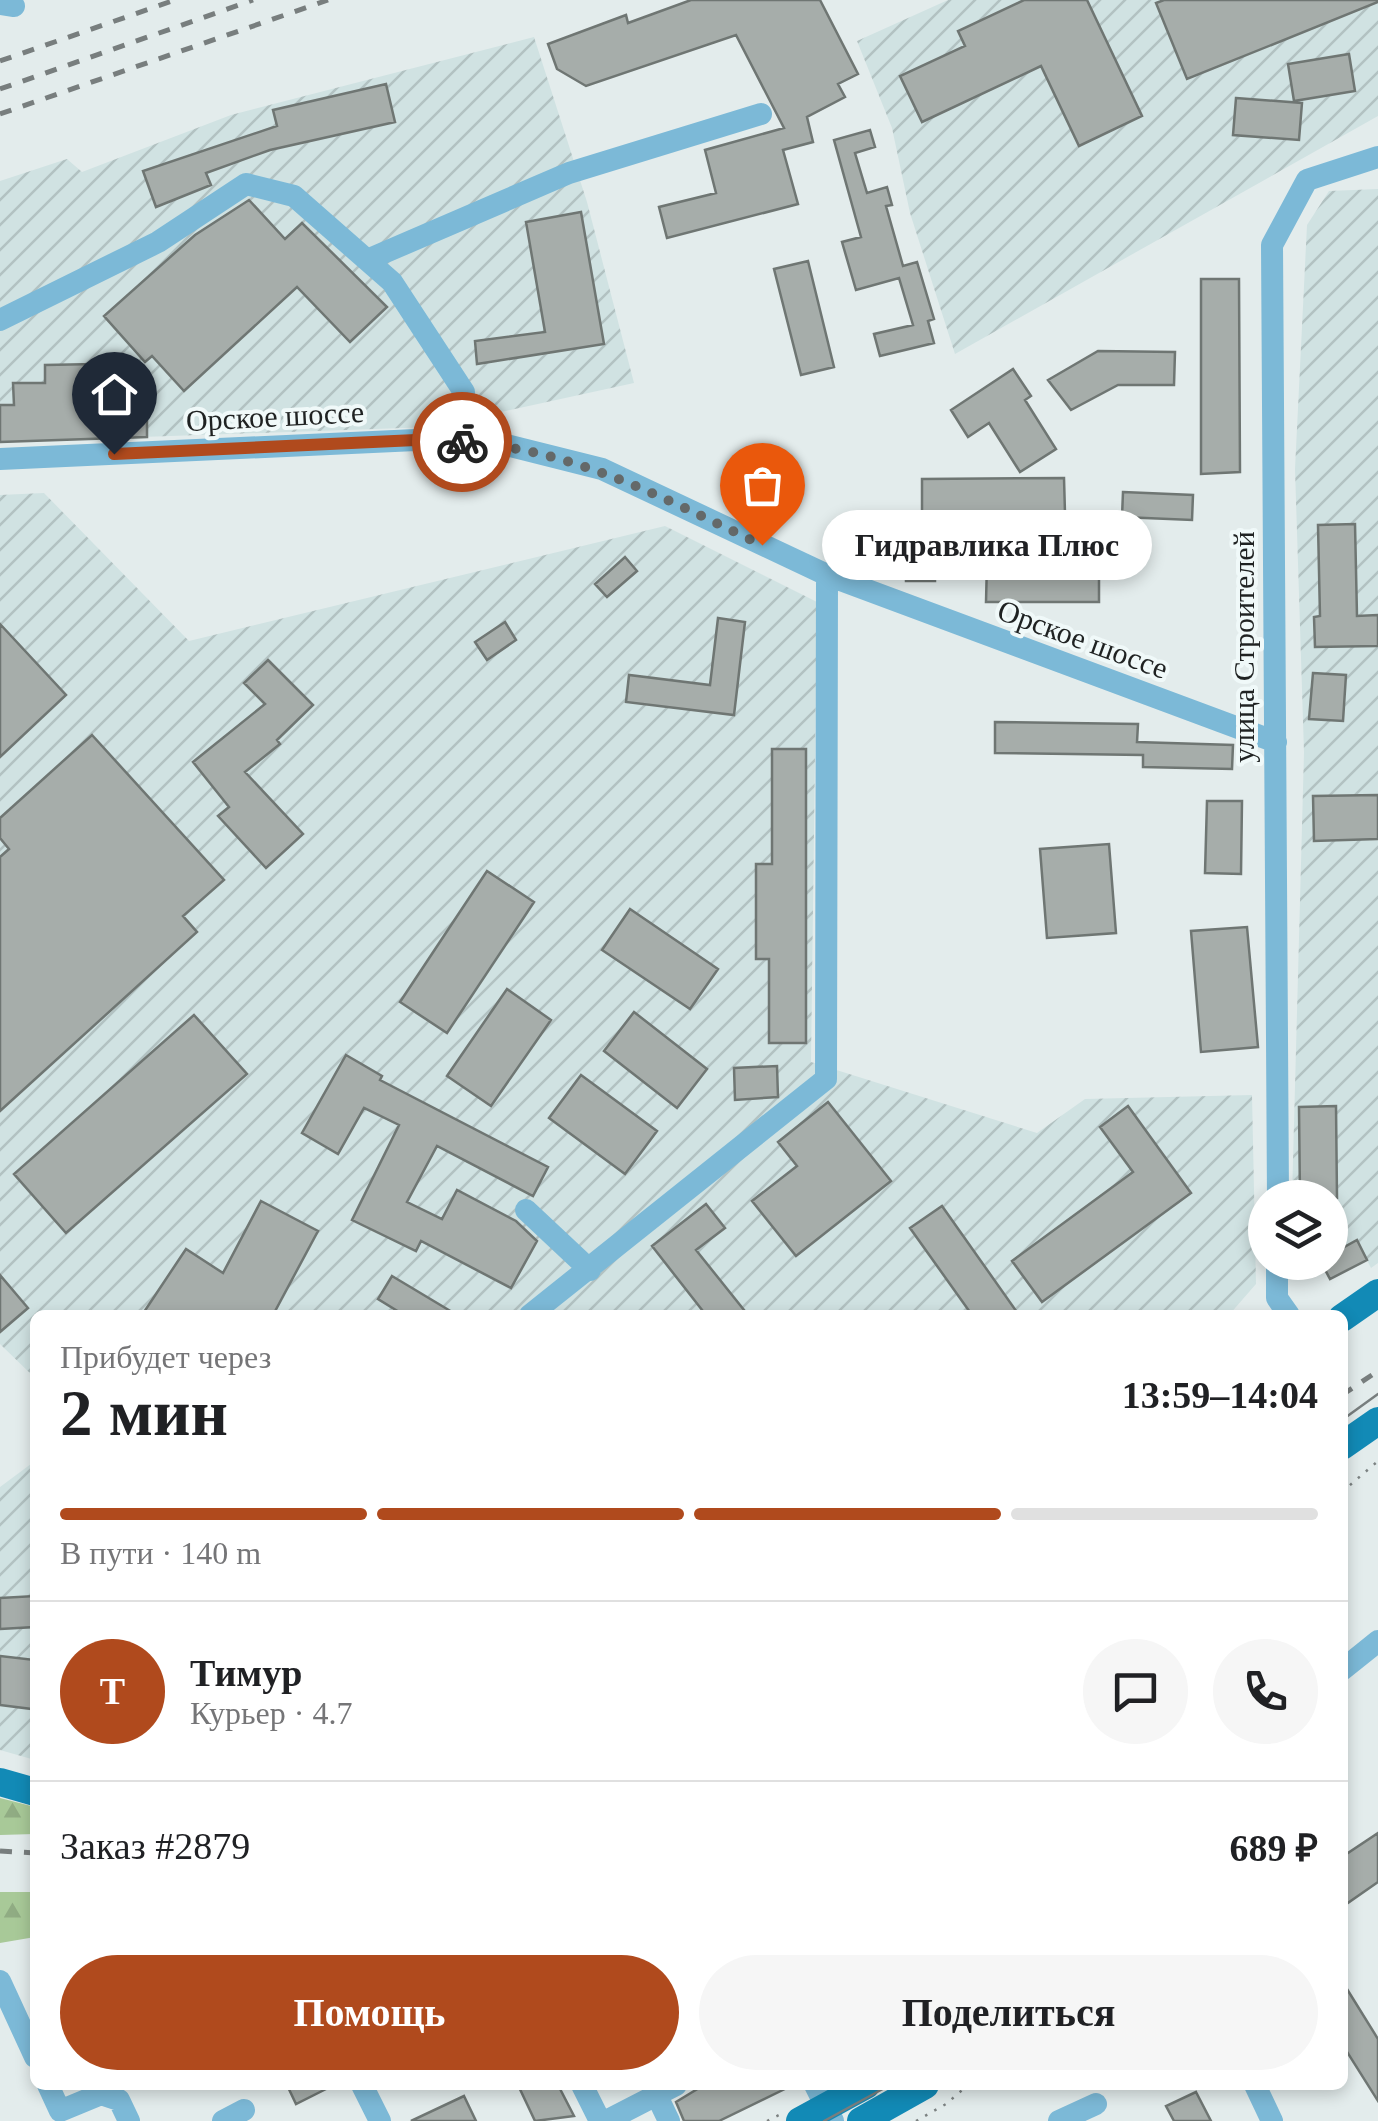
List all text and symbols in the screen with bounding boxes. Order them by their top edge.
pin [72,352,157,455]
icon: home [87,367,142,422]
courier [412,392,512,492]
street label: Орское шоссе [185,395,365,437]
icon: bike [435,415,490,470]
pin [720,443,805,546]
icon: bag [735,458,790,513]
callout: Гидравлика Плюс [822,510,1152,580]
text: Гидравлика Плюс [855,527,1119,563]
street label: улица Строителей [1227,531,1260,763]
street label: Орское шоссе [994,593,1172,685]
map controls [1248,1180,1348,1280]
button: layers [1248,1180,1348,1280]
text: Прибудет через [60,1339,271,1375]
text: 13:59–14:04 [1122,1374,1318,1416]
text: 2 мин [60,1377,228,1449]
text: В пути · 140 m [60,1535,261,1571]
button: chat [1083,1639,1188,1744]
button: phone [1213,1639,1318,1744]
text: Тимур [190,1652,302,1694]
text: Т [100,1670,125,1712]
text: Курьер · 4.7 [190,1695,352,1731]
text: Заказ #2879 [60,1825,250,1867]
text: 689 ₽ [1229,1827,1318,1869]
button: Помощь [60,1955,679,2070]
button: Поделиться [699,1955,1318,2070]

